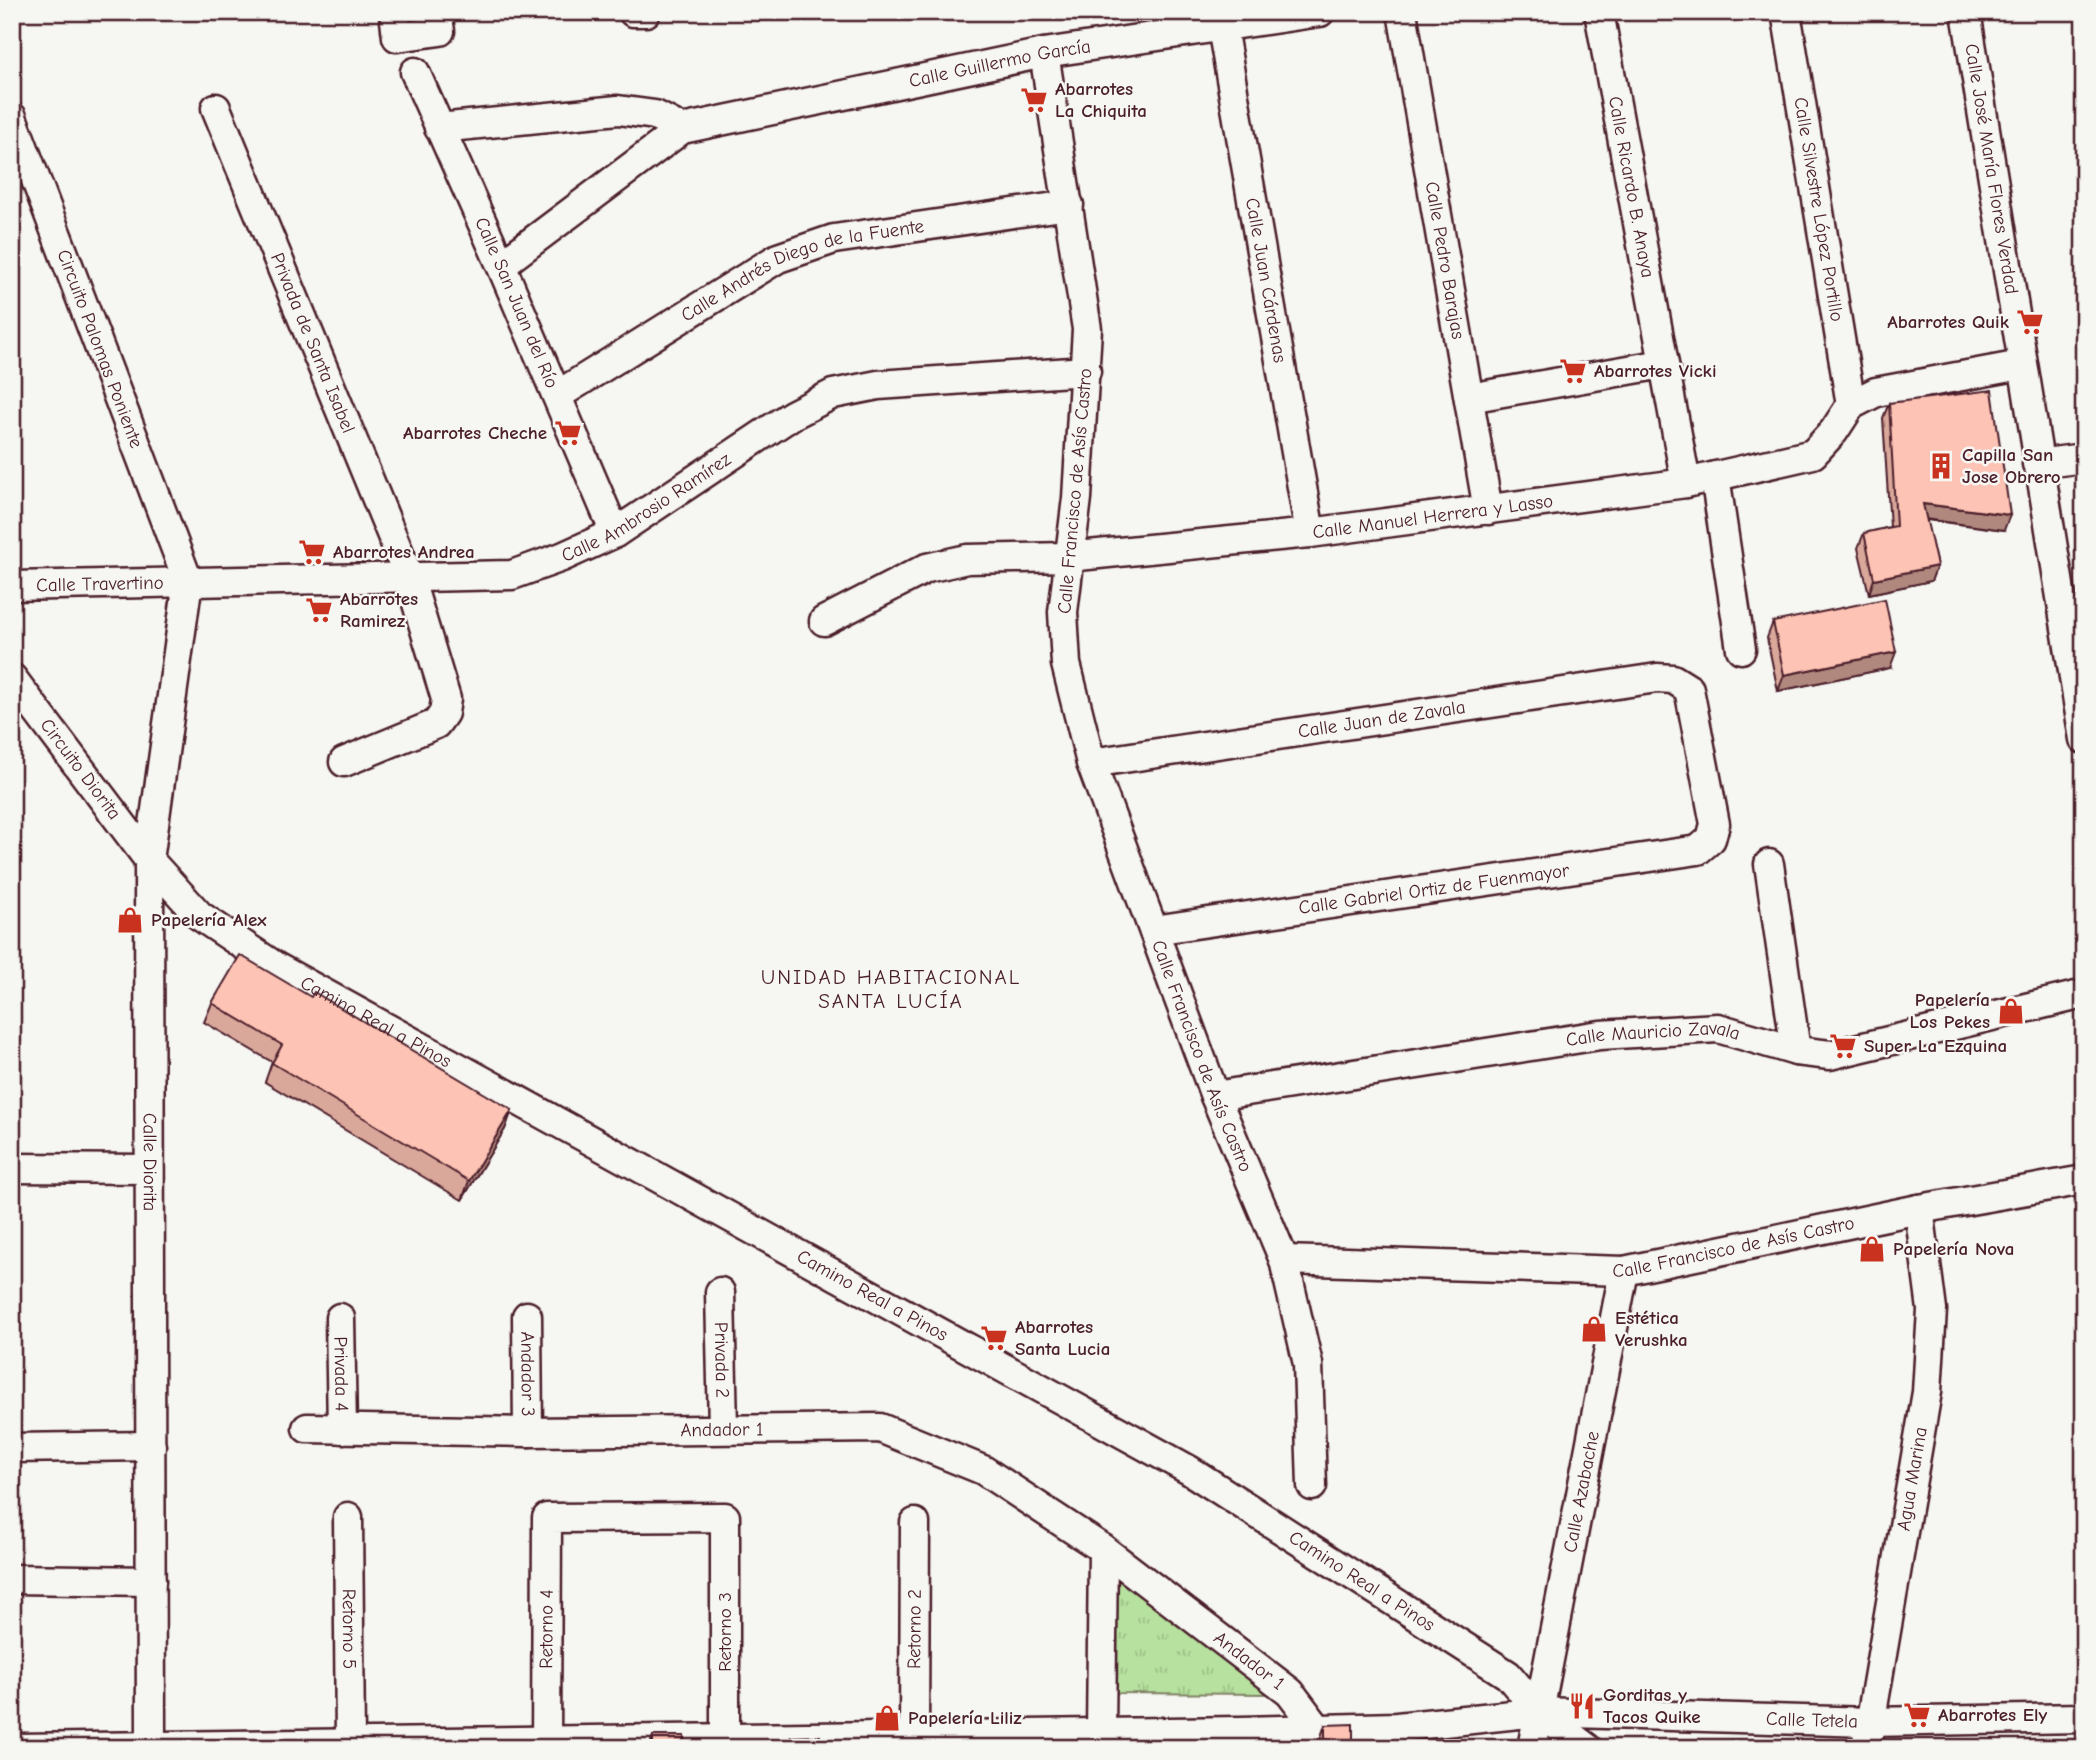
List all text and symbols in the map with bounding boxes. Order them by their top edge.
street label: Calle Guillermo García [907,35,1092,92]
street label: Calle José María Flores Verdad [1960,42,2023,296]
place label: Abarrotes La Chiquita [1055,78,1147,122]
supermarket icon: Abarrotes La Chiquita [1019,85,1049,115]
street label: Calle Ricardo B. Anaya [1604,94,1659,280]
street label: Calle Silvestre López Portillo [1789,95,1848,323]
street label: Calle Pedro Barajas [1420,180,1469,341]
street label: Calle Juan Cárdenas [1241,196,1291,365]
street label: Calle San Juan del Río [470,214,563,391]
street label: Calle Andrés Diego de la Fuente [677,215,925,327]
street label: Circuito Palomas Poniente [52,247,148,451]
street label: Privada de Santa Isabel [266,249,360,436]
supermarket icon: Abarrotes Quik [2015,307,2045,337]
place label: Abarrotes Quik [1887,311,2010,333]
supermarket icon: Abarrotes Vicki [1558,356,1588,386]
place label: Abarrotes Vicki [1594,360,1717,382]
street label: Calle Francisco de Asís Castro [1053,367,1097,615]
supermarket icon: Abarrotes Cheche [553,418,583,448]
place label: Abarrotes Cheche [403,422,547,444]
place label: Capilla San Jose Obrero [1962,444,2061,488]
street label: Calle Ambrosio Ramírez [558,448,735,567]
building icon: Capilla San Jose Obrero [1926,451,1956,481]
street label: Calle Manuel Herrera y Lasso [1311,490,1554,544]
supermarket icon: Abarrotes Andrea [297,537,327,567]
place label: Abarrotes Andrea [333,541,475,563]
street label: Calle Travertino [36,572,164,596]
place label: Abarrotes Ramirez [340,588,418,632]
supermarket icon: Abarrotes Ramirez [304,595,334,625]
street label: Calle Juan de Zavala [1297,696,1467,743]
street label: Circuito Diorita [36,714,126,824]
street label: Calle Gabriel Ortiz de Fuenmayor [1297,859,1571,919]
shop icon: Papelería Alex [115,905,145,935]
place label: Papelería Alex [151,909,267,931]
street label: Calle Francisco de Asís Castro [1147,937,1257,1175]
district label: UNIDAD HABITACIONAL SANTA LUCÍA [761,965,1021,1013]
street label: Camino Real a Pinos [296,972,455,1072]
place label: Papelería Los Pekes [1909,989,1990,1033]
shop icon: Papelería Los Pekes [1996,996,2026,1026]
street label: Calle Mauricio Zavala [1564,1017,1743,1051]
supermarket icon: Super La Ezquina [1828,1031,1858,1061]
place label: Super La Ezquina [1864,1035,2007,1057]
street label: Calle Diorita [139,1113,161,1211]
street label: Calle Francisco de Asís Castro [1612,1212,1856,1282]
shop icon: Papelería Nova [1857,1234,1887,1264]
place label: Papelería Nova [1893,1238,2014,1260]
street label: Camino Real a Pinos [793,1245,952,1346]
place label: Estética Verushka [1615,1307,1688,1351]
shop icon: Estética Verushka [1579,1314,1609,1344]
place label: Abarrotes Santa Lucia [1015,1316,1110,1360]
street label: Privada 2 [710,1322,733,1398]
supermarket icon: Abarrotes Santa Lucia [979,1323,1009,1353]
street label: Andador 3 [516,1331,539,1417]
street label: Privada 4 [329,1336,353,1412]
street label: Andador 1 [680,1418,764,1441]
street label: Agua Marina [1892,1425,1932,1533]
street label: Calle Azabache [1559,1429,1604,1554]
street label: Camino Real a Pinos [1285,1526,1439,1636]
street label: Retorno 5 [338,1589,360,1669]
street label: Retorno 4 [535,1589,558,1669]
street label: Retorno 2 [903,1589,926,1669]
street label: Retorno 3 [714,1592,736,1672]
street label: Andador 1 [1210,1627,1289,1695]
place label: Gorditas y Tacos Quike [1603,1684,1701,1728]
restaurant icon: Gorditas y Tacos Quike [1567,1691,1597,1721]
supermarket icon: Abarrotes Ely [1902,1700,1932,1730]
shop icon: Papelería Liliz [872,1703,902,1733]
place label: Abarrotes Ely [1938,1704,2048,1726]
place label: Papelería Liliz [908,1707,1022,1729]
street label: Calle Tetela [1766,1708,1858,1733]

